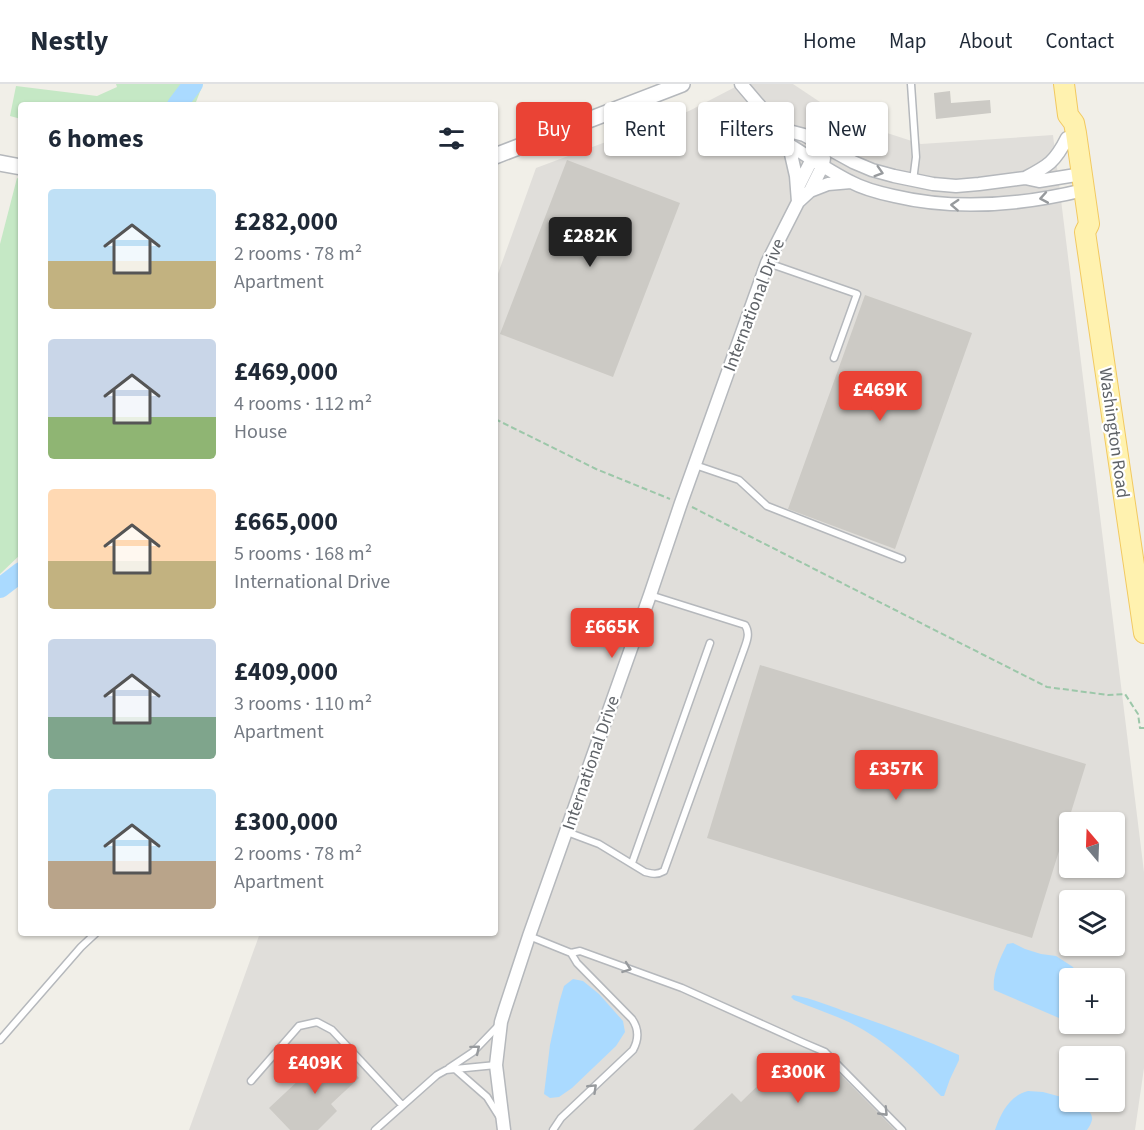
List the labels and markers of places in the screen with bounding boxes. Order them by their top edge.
pin: £282K [548,217,632,268]
pin: £469K [838,371,922,422]
pin: £665K [570,608,654,659]
pin: £357K [854,750,938,801]
pin: £409K [273,1044,357,1095]
pin: £300K [756,1053,840,1104]

